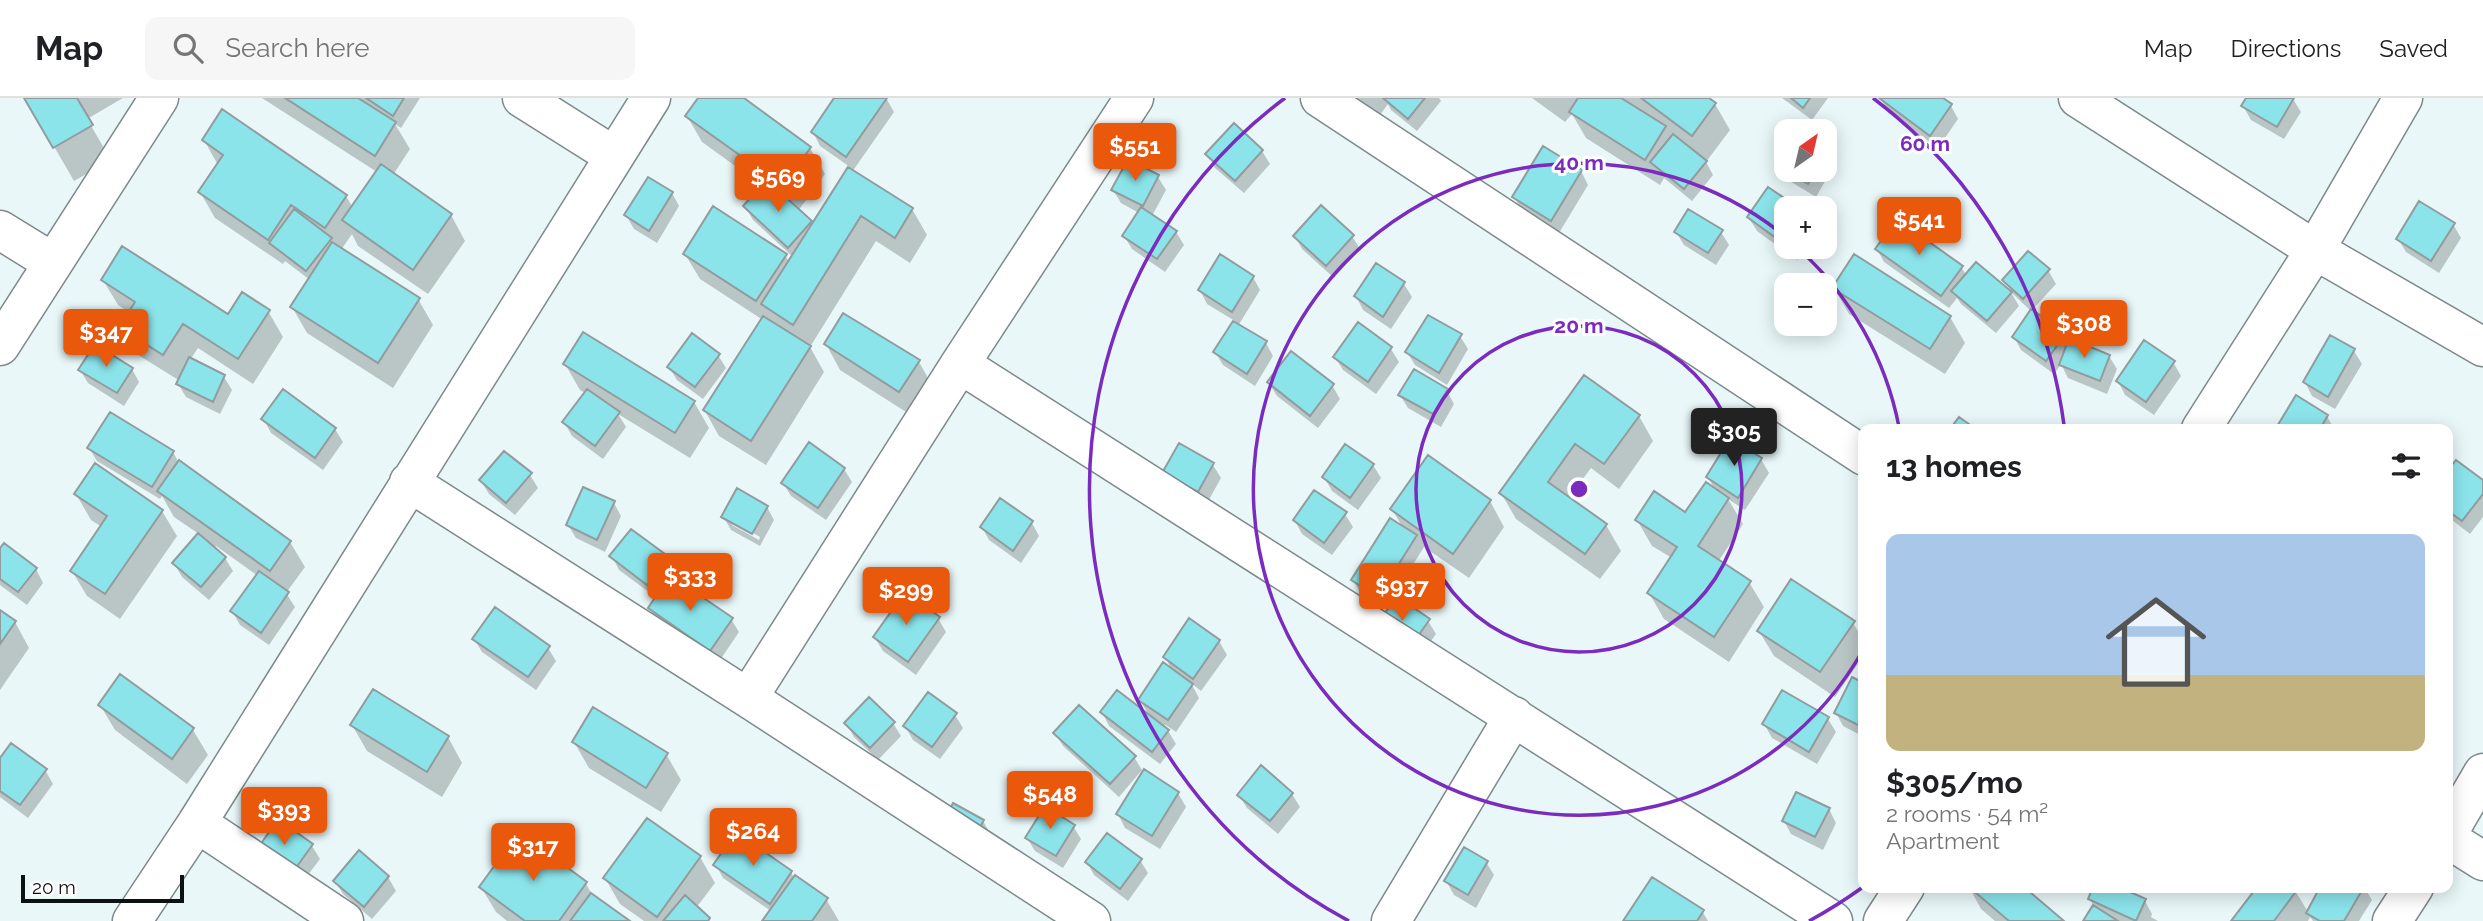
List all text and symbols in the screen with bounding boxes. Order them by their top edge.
search box [145,17,635,80]
text: Map [35,29,103,68]
icon: search [169,29,207,67]
text: Search here [225,33,370,63]
text: Map [2144,34,2193,63]
text: Directions [2231,34,2341,63]
text: Saved [2379,34,2448,63]
north arrow [1774,119,1838,182]
map controls [1774,119,1837,336]
pin: $551 [1094,123,1176,183]
text: 60 m [1900,131,1950,156]
text: $551 [1109,132,1161,159]
text: 40 m [1554,150,1604,175]
pin: $569 [737,155,819,214]
text: $569 [751,163,805,190]
button: + [1774,196,1837,259]
pin: $541 [1878,198,1960,257]
text: $541 [1893,206,1945,233]
button: − [1774,273,1837,336]
pin: $308 [2043,300,2125,360]
text: $308 [2056,309,2112,336]
pin: $347 [65,310,147,369]
text: 20 m [1554,313,1604,338]
text: $347 [79,318,133,345]
pin: $305 [1693,408,1775,468]
text: $305 [1707,417,1761,444]
icon: filters [2387,447,2425,485]
text: 13 homes [1886,449,2022,484]
centre of rings [1567,477,1591,501]
pin: $333 [649,554,731,613]
text: $333 [664,562,716,589]
pin: $937 [1361,564,1443,623]
pin: $299 [865,568,947,627]
text: $937 [1375,572,1429,599]
text: $299 [879,576,933,603]
icon: home [2093,579,2219,705]
text: $305/mo [1886,765,2023,800]
pin: $548 [1009,772,1091,831]
text: $548 [1023,780,1077,807]
pin: $393 [243,788,325,847]
text: $393 [257,796,311,823]
text: 2 rooms · 54 m² [1886,800,2048,827]
pin: $264 [712,808,794,868]
text: $264 [726,817,780,844]
pin: $317 [492,824,574,883]
text: Apartment [1886,827,2000,854]
text: $317 [507,832,559,859]
scale bar [21,872,184,904]
text: 20 m [32,876,76,898]

